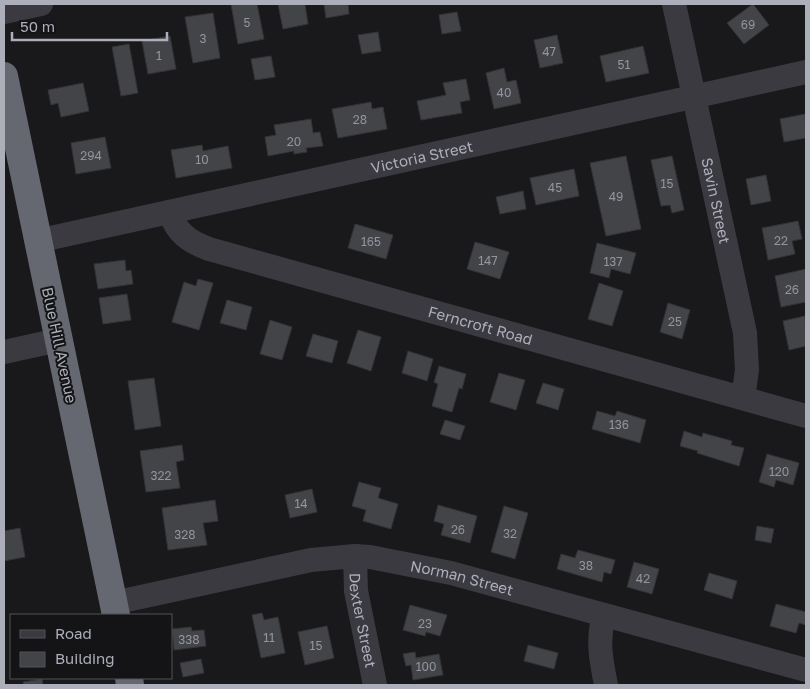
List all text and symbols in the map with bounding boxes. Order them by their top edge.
scale bar [12,10,168,42]
house number: 5 [244,15,251,30]
text: 50 m [20,17,55,35]
house number: 69 [741,17,755,32]
house number: 3 [199,31,207,46]
house number: 47 [542,44,556,59]
house number: 1 [156,48,162,63]
house number: 51 [618,57,631,72]
house number: 40 [497,85,511,100]
house number: 28 [353,112,367,127]
house number: 20 [287,134,301,149]
street label: Victoria Street [369,136,474,176]
house number: 294 [80,148,102,163]
house number: 10 [195,152,209,167]
street label: Savin Street [698,156,734,245]
house number: 15 [661,176,673,191]
house number: 45 [548,180,562,195]
house number: 49 [609,189,623,204]
house number: 22 [774,233,788,248]
house number: 165 [361,234,381,249]
house number: 147 [478,253,498,268]
house number: 137 [603,254,623,269]
house number: 26 [785,282,799,297]
street label: Blue Hill Avenue [39,285,81,405]
street label: Ferncroft Road [426,302,535,348]
house number: 25 [668,314,682,329]
house number: 136 [609,417,629,432]
house number: 120 [769,464,789,479]
house number: 322 [151,468,172,483]
house number: 14 [294,496,308,511]
house number: 26 [451,522,465,537]
house number: 32 [503,526,517,541]
house number: 328 [174,527,196,542]
street label: Norman Street [409,556,515,599]
house number: 38 [579,558,593,573]
house number: 42 [636,571,650,586]
street label: Dexter Street [346,573,380,669]
legend [10,614,172,679]
house number: 23 [418,616,432,631]
text: Road [55,624,92,642]
house number: 11 [263,630,275,645]
house number: 338 [178,632,200,647]
house number: 15 [310,638,322,653]
text: Building [55,649,115,667]
house number: 100 [416,659,436,674]

